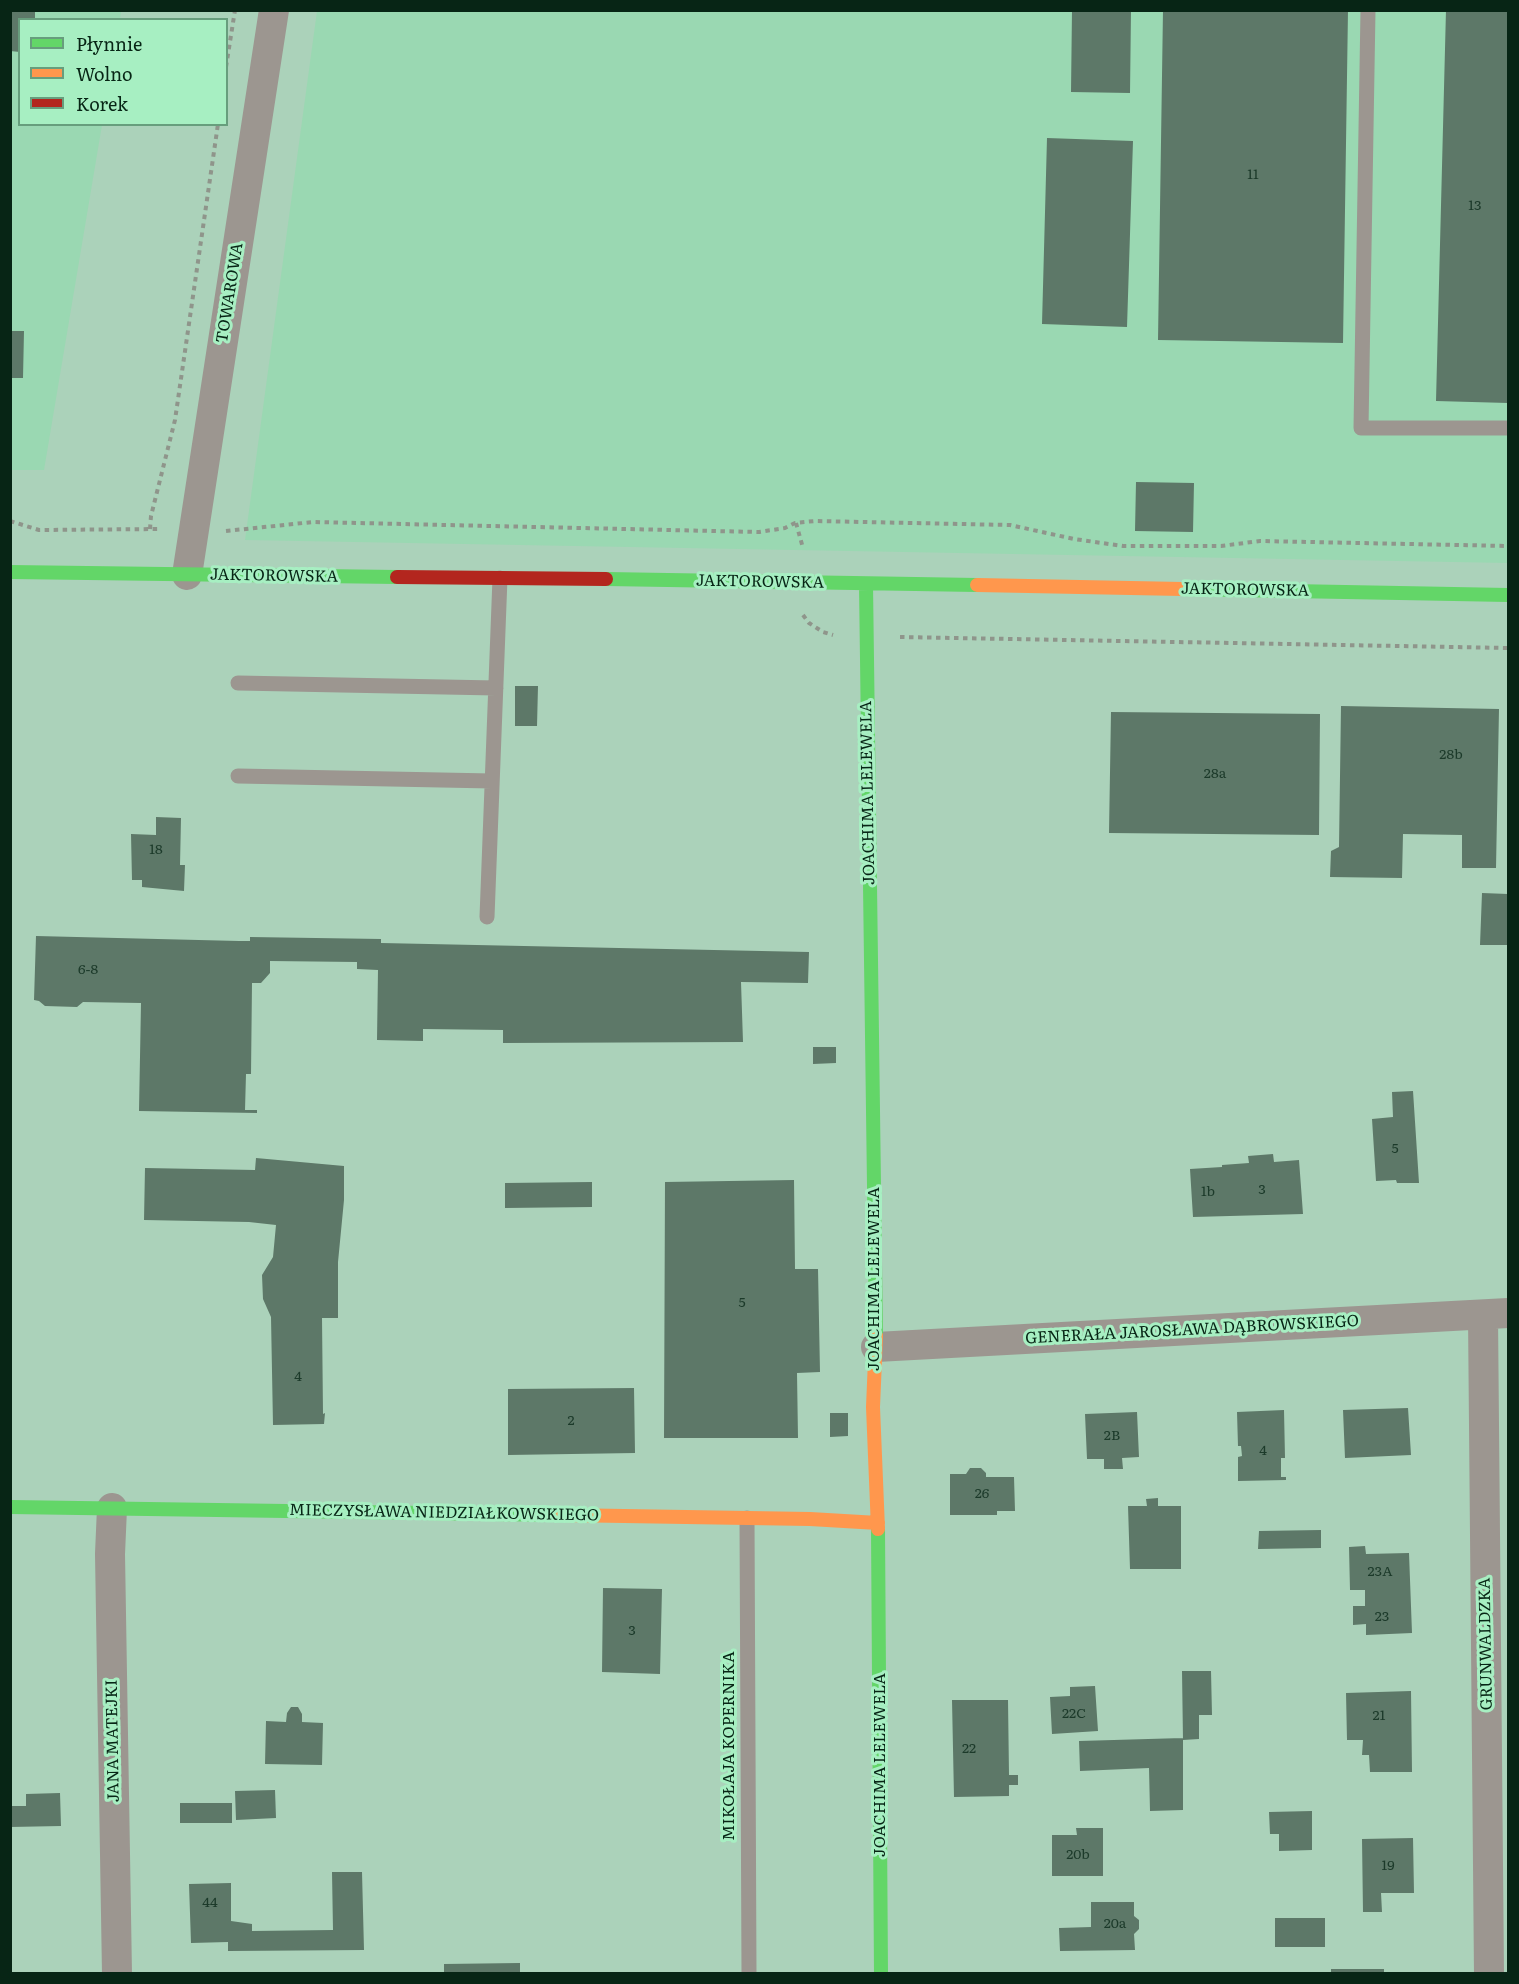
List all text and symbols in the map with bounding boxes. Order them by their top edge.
legend [18,18,228,126]
text: Płynnie [76,30,142,57]
text: Wolno [76,60,133,87]
text: Korek [76,90,128,117]
house number: 11 [1247,167,1259,183]
house number: 13 [1468,198,1482,214]
street label: TOWAROWA [213,241,247,345]
street label: JAKTOROWSKA [210,565,338,587]
street label: JAKTOROWSKA [696,571,824,593]
street label: JAKTOROWSKA [1181,579,1309,601]
street label: JOACHIMA LELEWELA [857,701,879,885]
house number: 28b [1439,747,1463,763]
house number: 28a [1204,766,1226,782]
house number: 18 [149,842,163,858]
house number: 6-8 [78,962,98,978]
house number: 5 [1391,1141,1399,1157]
house number: 3 [1258,1182,1266,1198]
house number: 1b [1201,1184,1215,1200]
street label: JOACHIMA LELEWELA [864,1187,884,1371]
house number: 5 [738,1295,746,1311]
street label: GENERAŁA JAROSŁAWA DĄBROWSKIEGO [1025,1312,1359,1348]
house number: 4 [294,1369,302,1385]
house number: 2 [567,1413,575,1429]
house number: 2B [1104,1428,1120,1444]
house number: 4 [1259,1443,1267,1459]
house number: 26 [975,1486,989,1502]
street label: MIECZYSŁAWA NIEDZIAŁKOWSKIEGO [289,1501,599,1525]
house number: 23A [1368,1564,1392,1580]
street label: GRUNWALDZKA [1475,1577,1497,1711]
house number: 23 [1375,1609,1389,1625]
house number: 3 [628,1623,636,1639]
street label: MIKOŁAJA KOPERNIKA [719,1651,739,1841]
street label: JOACHIMA LELEWELA [870,1673,890,1857]
street label: JANA MATEJKI [102,1679,124,1803]
house number: 22C [1062,1706,1086,1722]
house number: 21 [1373,1708,1385,1724]
house number: 22 [962,1741,976,1757]
house number: 20b [1066,1847,1090,1863]
house number: 19 [1381,1858,1395,1874]
house number: 44 [202,1895,218,1911]
house number: 20a [1104,1916,1126,1932]

